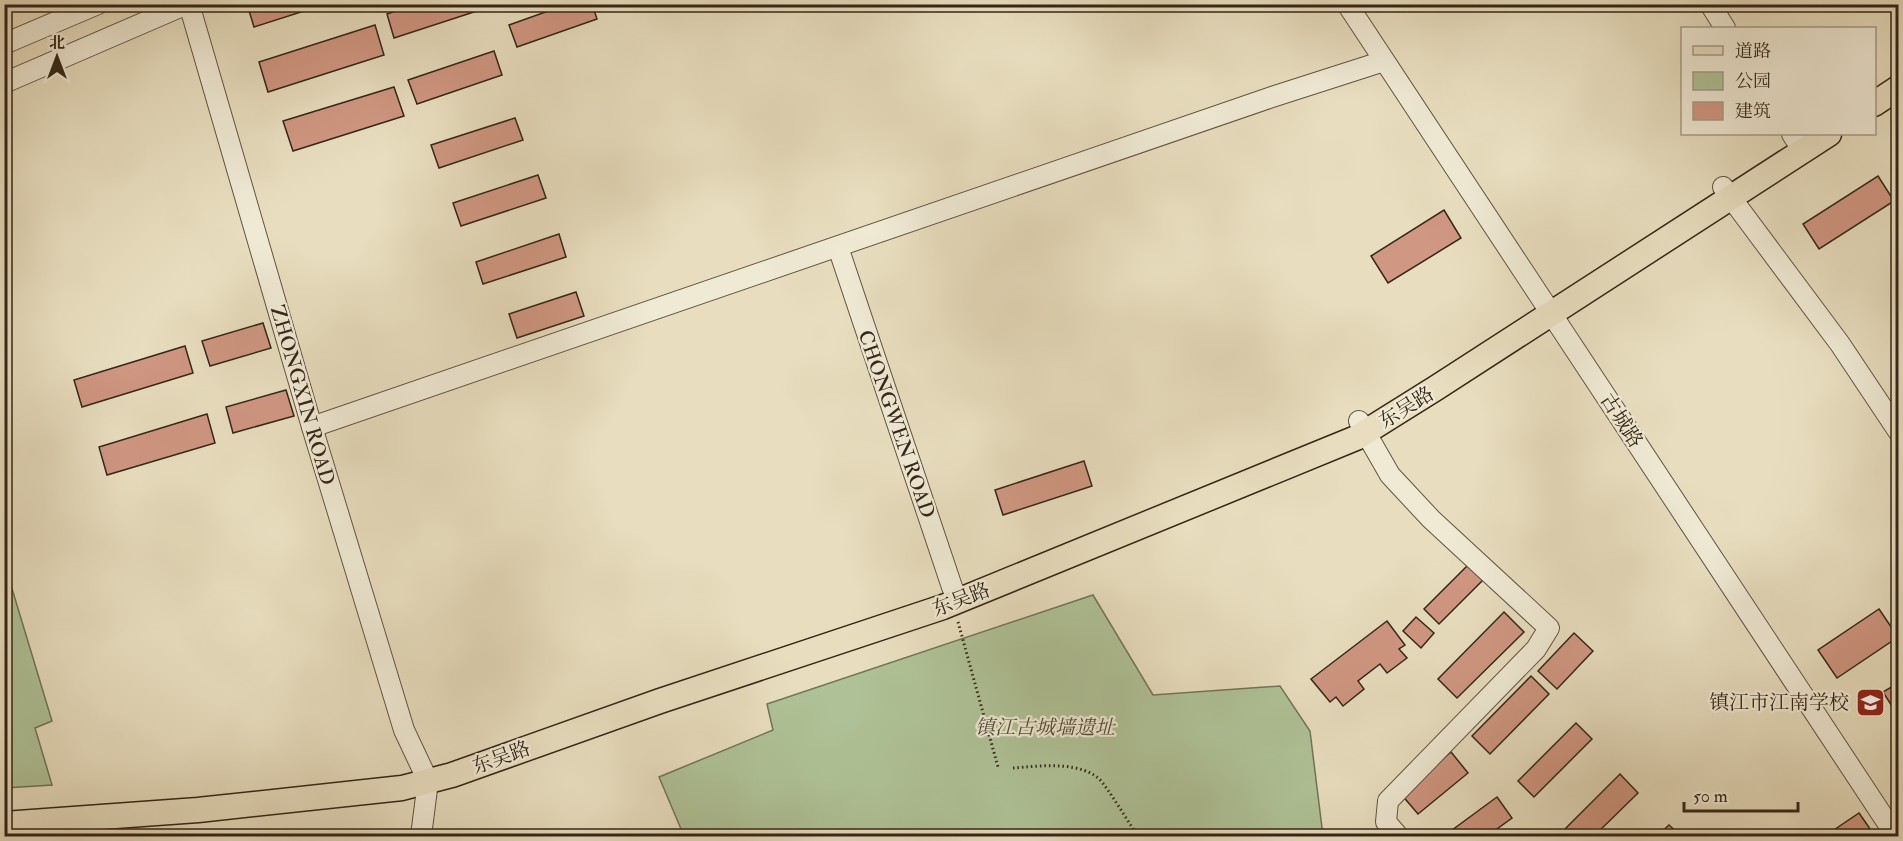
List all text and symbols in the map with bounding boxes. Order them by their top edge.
north arrow [27,27,87,87]
legend [1681,27,1876,135]
text: 北 [49,33,65,53]
text: 道路 [1735,40,1771,63]
text: 公园 [1735,70,1771,93]
text: 建筑 [1735,100,1771,123]
street label: ZHONGXIN ROAD [265,302,340,488]
street label: CHONGWEN ROAD [853,327,940,521]
street label: 东吴路 [1374,381,1438,434]
street label: 古城路 [1595,388,1648,452]
street label: 东吴路 [929,577,994,622]
school or university icon: 镇江市江南学校 [1854,686,1886,718]
place label: 镇江市江南学校 [1709,690,1849,715]
park label: 镇江古城墙遗址 [975,715,1117,740]
street label: 东吴路 [469,735,534,779]
scale bar [1684,775,1798,813]
text: 50 m [1693,785,1728,808]

